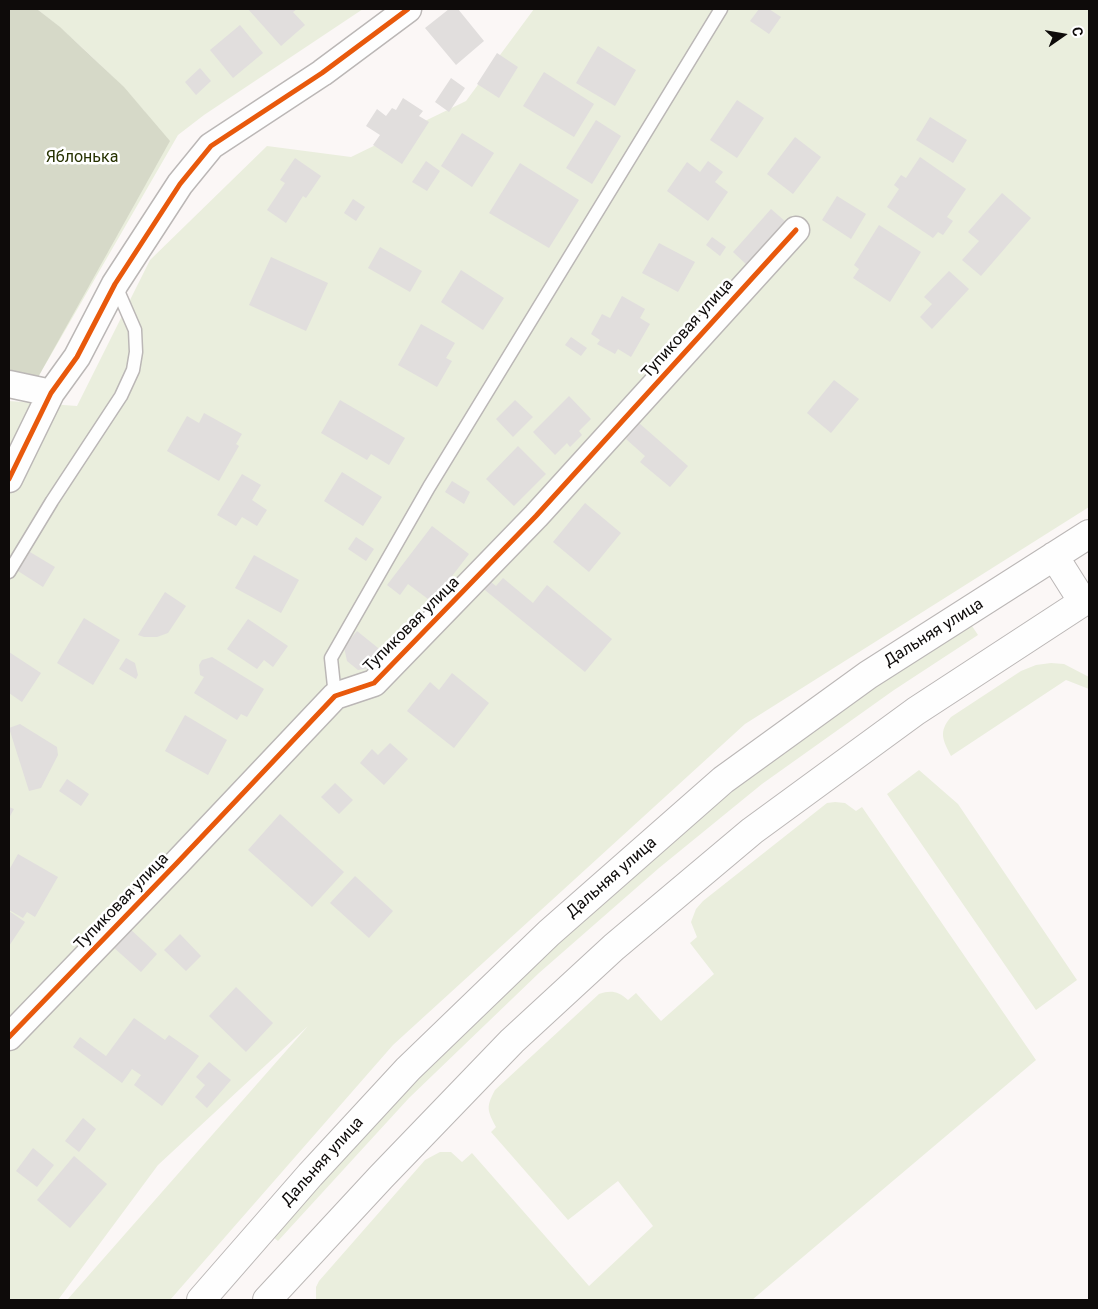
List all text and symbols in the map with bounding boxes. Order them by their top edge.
north arrow [1038,10,1088,60]
text: С [1069,25,1086,38]
park label: Яблонька [46,148,118,168]
street label: Тупиковая улица [638,275,738,383]
street label: Тупиковая улица [360,573,464,677]
street label: Дальняя улица [881,595,987,671]
street label: Дальняя улица [563,834,661,922]
street label: Тупиковая улица [71,850,173,954]
street label: Дальняя улица [278,1113,368,1211]

